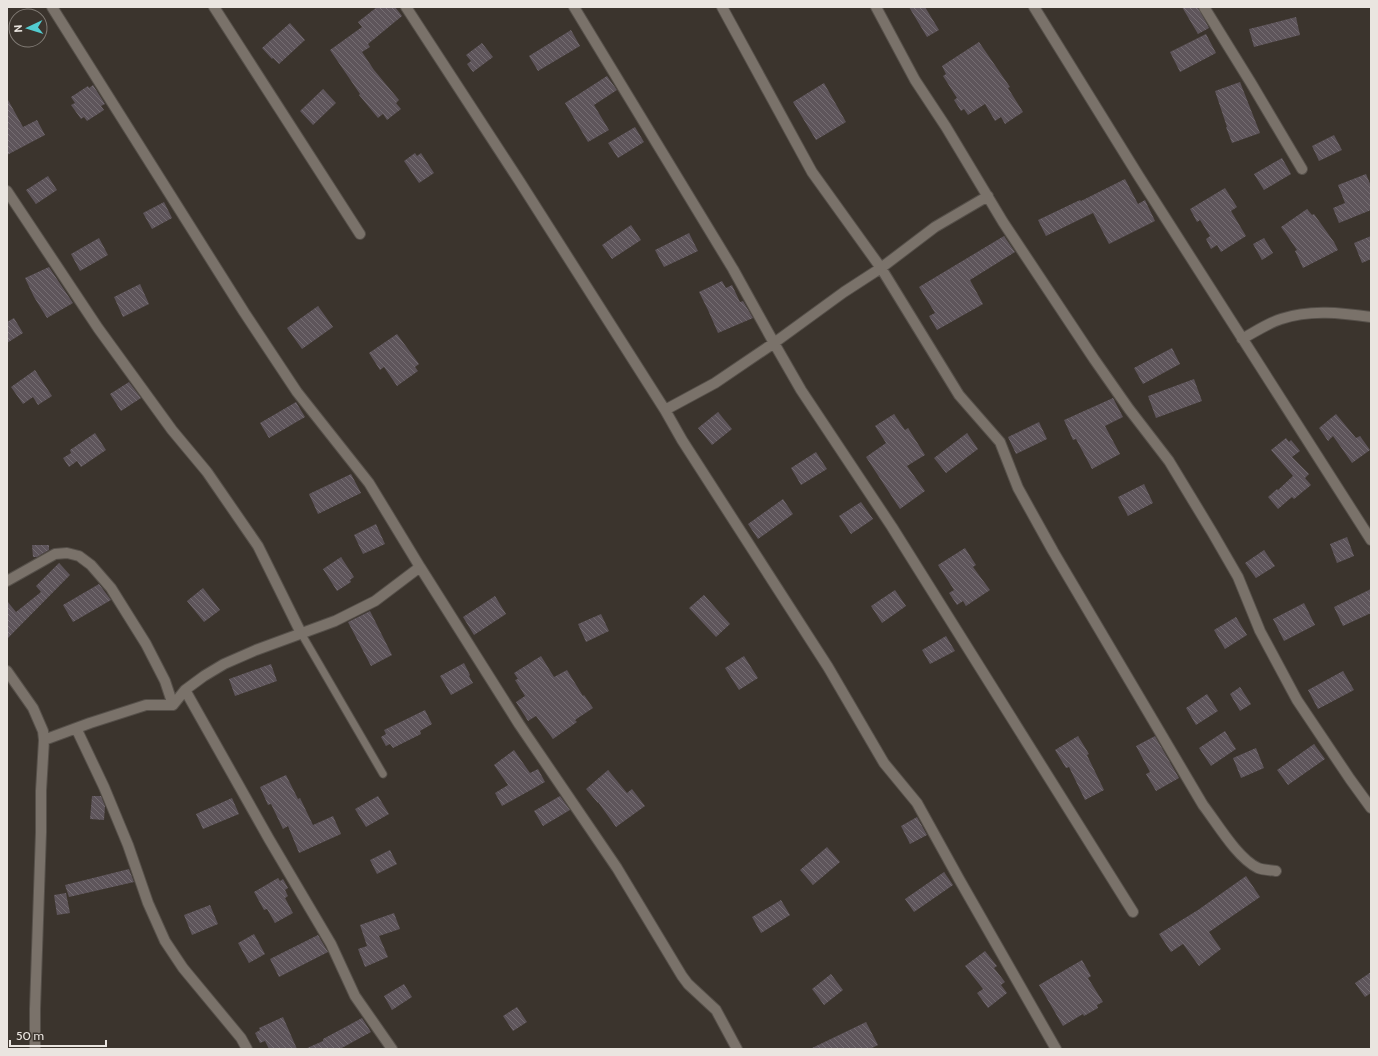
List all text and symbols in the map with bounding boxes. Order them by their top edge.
north arrow [8,8,48,48]
text: N [11,24,25,33]
scale bar [10,1022,106,1048]
text: 50 m [16,1028,44,1043]

